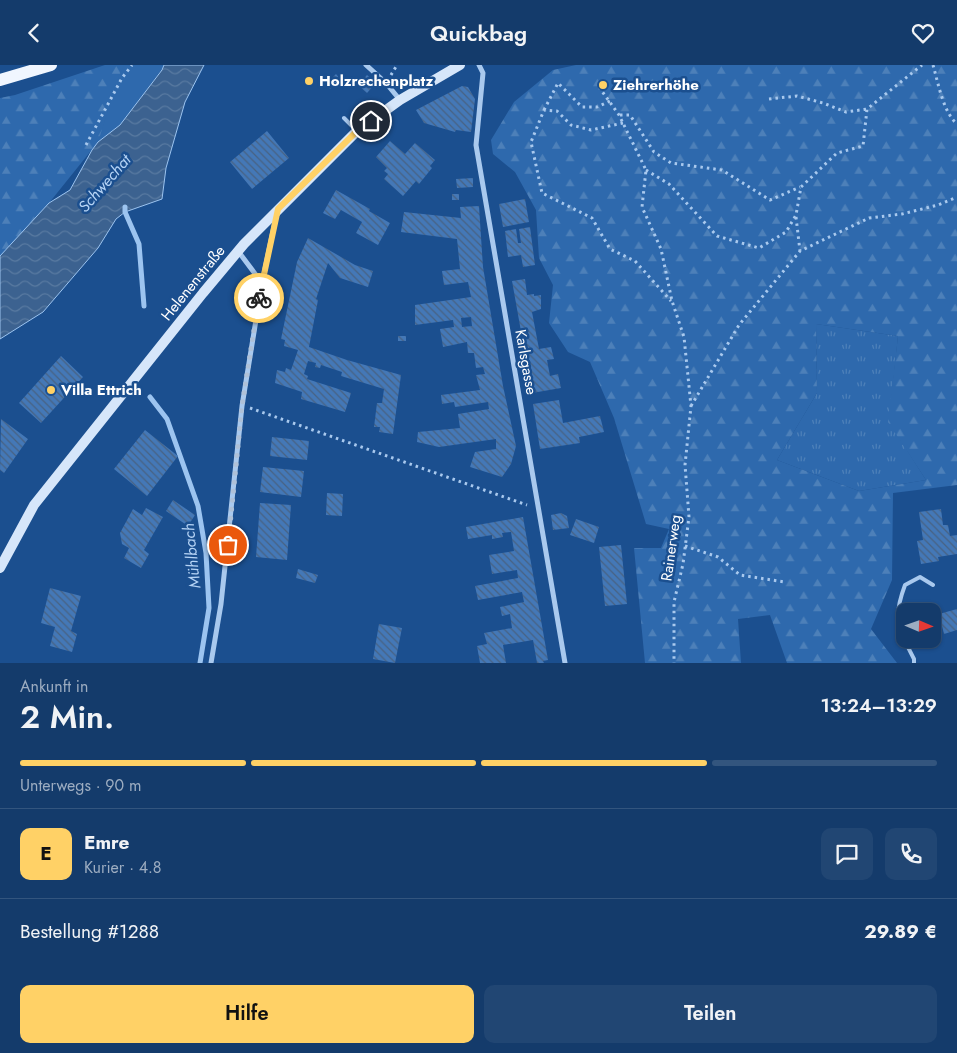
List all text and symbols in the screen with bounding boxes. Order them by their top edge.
text: Quickbag [430,17,527,49]
icon: back [20,19,48,47]
icon: heart [909,19,937,47]
place label: Holzrechenplatz [319,70,433,92]
place label: Ziehrerhöhe [613,74,699,96]
marker: Holzrechenplatz [303,75,315,87]
marker: Ziehrerhöhe [597,79,609,91]
pin [350,100,392,142]
icon: home [357,107,385,135]
water label: Schwechat [73,148,137,217]
street label: Helenenstraße [156,240,230,325]
courier [234,273,284,323]
icon: bike [245,284,273,312]
street label: Karlsgasse [509,328,543,397]
place label: Villa Ettrich [60,379,142,401]
marker: Villa Ettrich [45,384,57,396]
street label: Rainerweg [655,513,687,583]
water label: Mühlbach [177,522,206,590]
pin [207,524,249,566]
icon: bag [214,531,242,559]
north arrow [896,603,941,647]
map controls [896,603,941,648]
text: Ankunft in [20,675,88,698]
text: 13:24–13:29 [820,692,937,719]
text: 2 Min. [20,694,114,740]
text: Unterwegs · 90 m [20,774,141,797]
button: chat [821,828,873,880]
button: phone [885,828,937,880]
text: Emre [84,829,129,856]
text: E [40,840,52,867]
text: Kurier · 4.8 [84,856,162,879]
text: Bestellung #1288 [20,918,159,945]
text: 29.89 € [864,918,937,945]
button: Hilfe [20,985,474,1043]
button: Teilen [484,985,937,1043]

